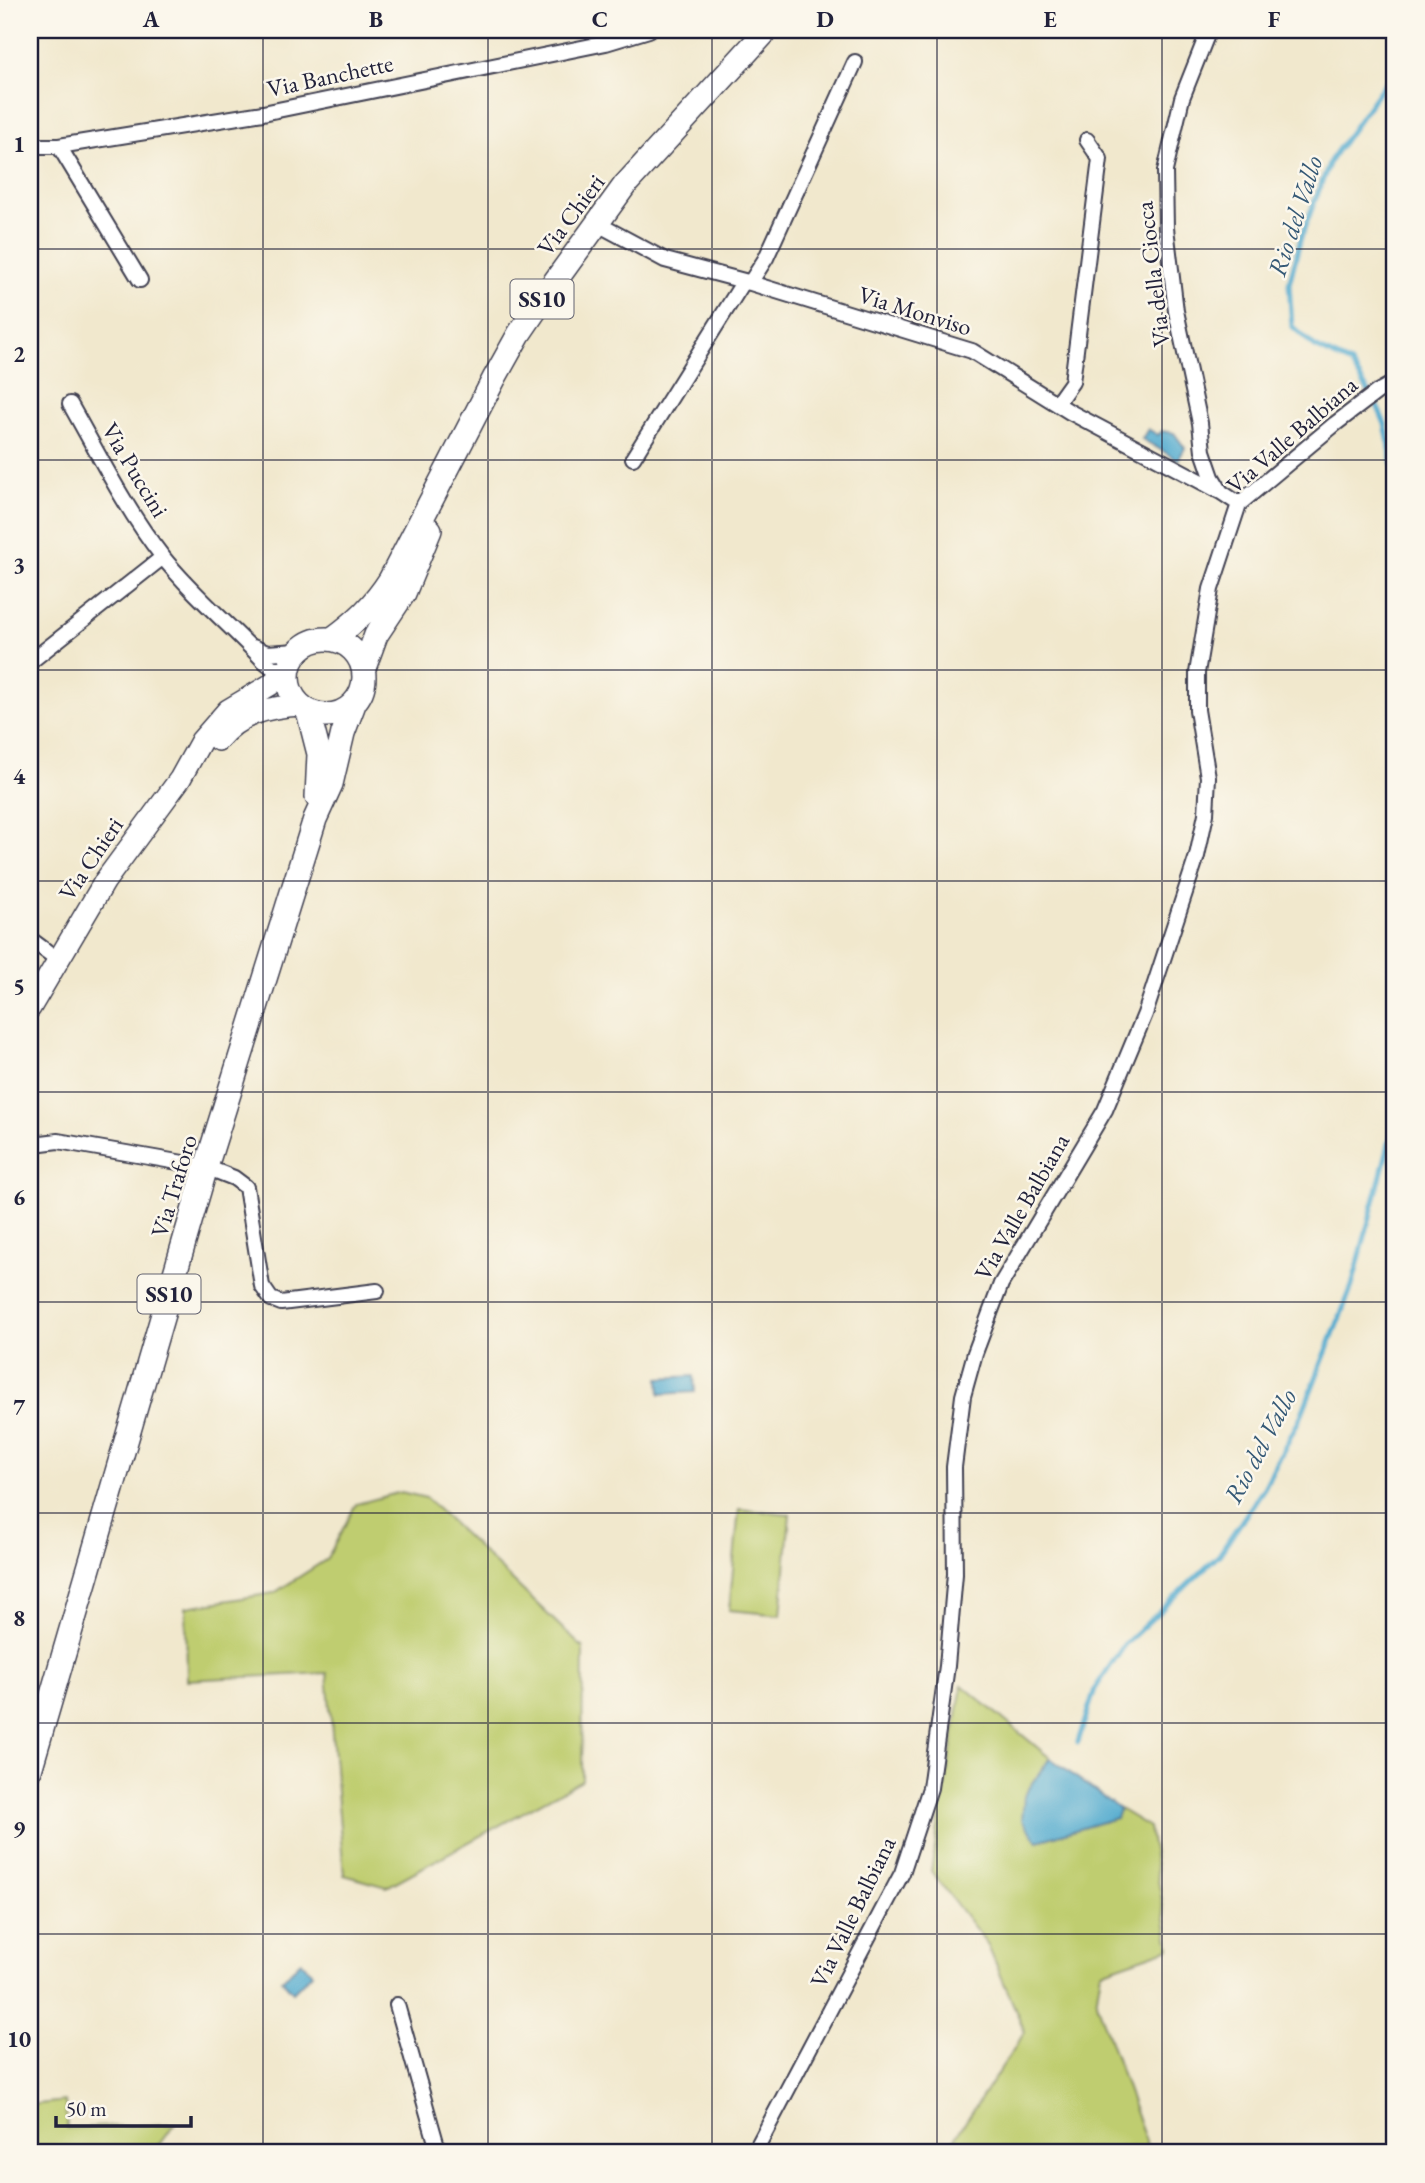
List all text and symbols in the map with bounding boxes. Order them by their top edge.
text: A [142,4,160,34]
text: B [369,4,383,34]
text: C [592,4,608,34]
text: D [816,4,834,34]
text: E [1043,4,1057,34]
text: F [1268,4,1281,34]
street label: Via Banchette [264,47,396,104]
text: 1 [13,129,25,159]
water label: Rio del Vallo [1260,151,1331,281]
street label: Via Chieri [530,168,611,262]
street label: Via della Ciocca [1128,199,1177,349]
street label: Via Monviso [855,279,976,342]
road number: SS10 [510,280,574,318]
text: 2 [13,339,25,369]
street label: Via Valle Balbiana [1219,369,1364,500]
street label: Via Puccini [95,417,176,523]
text: 3 [13,550,25,580]
text: 4 [13,761,26,791]
street label: Via Chieri [51,811,130,907]
text: 5 [13,971,25,1001]
street label: Via Valle Balbiana [967,1127,1076,1286]
street label: Via Traforo [143,1131,204,1241]
text: 6 [13,1182,25,1212]
road number: SS10 [138,1274,200,1314]
water label: Rio del Vallo [1216,1383,1304,1509]
text: 7 [13,1392,26,1422]
text: 8 [13,1603,25,1633]
text: 9 [13,1814,25,1844]
street label: Via Valle Balbiana [803,1831,903,1992]
text: 10 [7,2024,31,2054]
scale bar [56,2085,191,2129]
text: 50 m [66,2095,107,2122]

